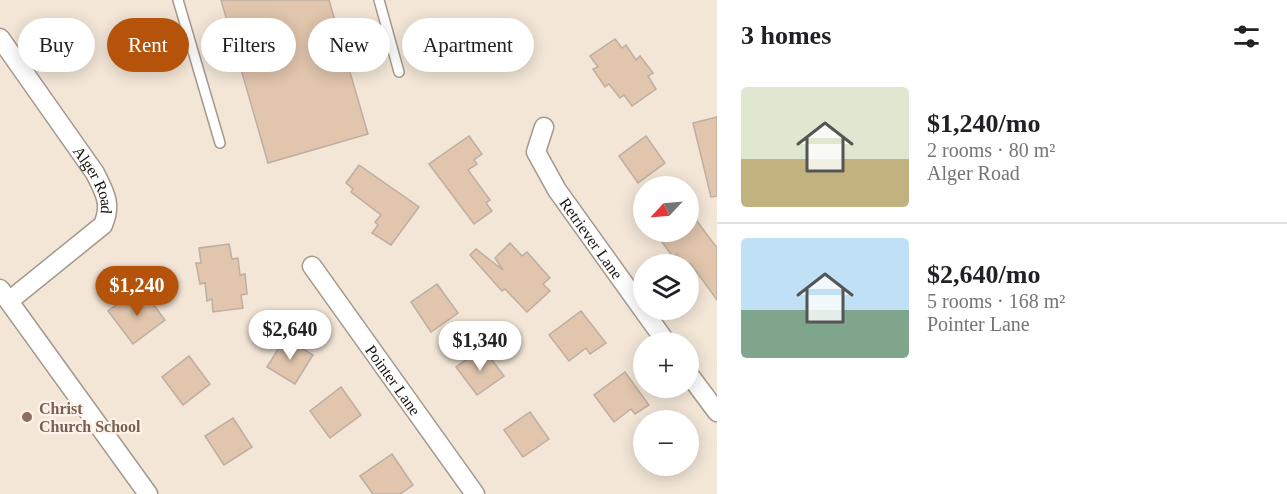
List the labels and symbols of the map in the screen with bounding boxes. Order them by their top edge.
street label: Alger Road [70,143,115,214]
north arrow [633,176,699,242]
street label: Retriever Lane [556,195,626,282]
pin: $1,240 [88,266,186,317]
pin: $2,640 [241,310,339,361]
pin: $1,340 [431,321,529,372]
street label: Pointer Lane [362,342,424,419]
place label: Christ Church School [39,400,141,435]
marker: Christ Church School [20,410,34,424]

